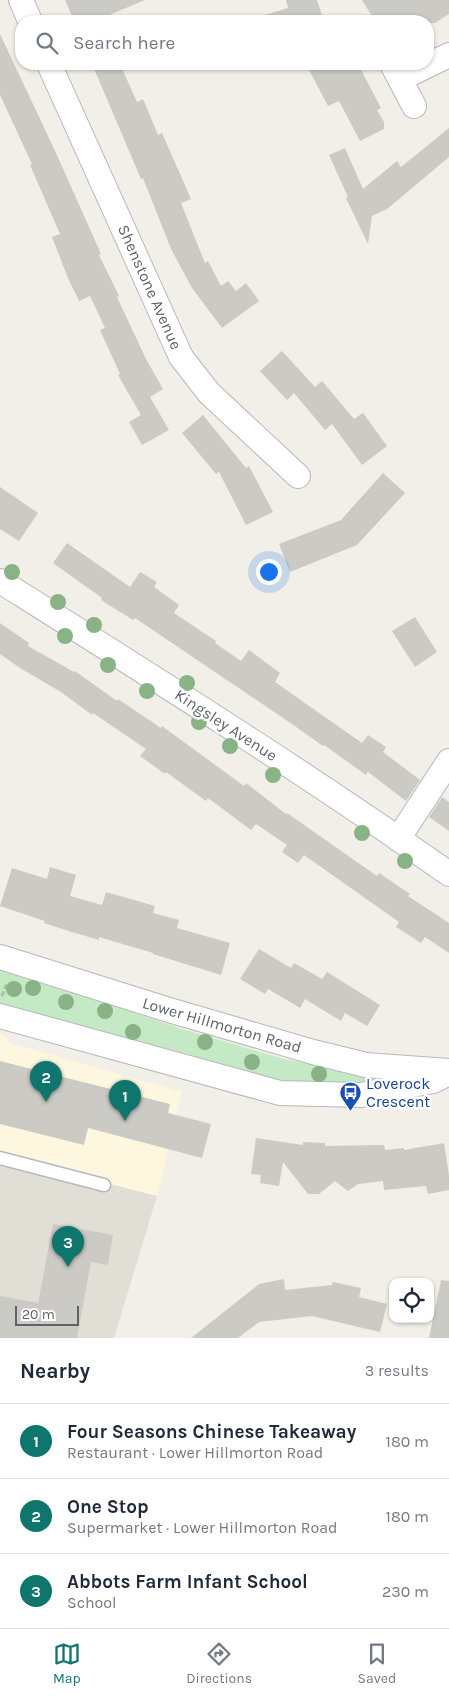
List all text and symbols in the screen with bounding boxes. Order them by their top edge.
search box [15,15,434,70]
icon: search [33,29,61,57]
text: Search here [73,32,175,54]
street label: Shenstone Avenue [114,222,186,352]
your location [256,559,282,585]
street label: Kingsley Avenue [171,685,281,765]
street label: Lower Hillmorton Road [140,993,304,1057]
pin: 2 [30,1061,62,1102]
place label: Loverock Crescent [366,1074,430,1111]
pin: 1 [109,1080,141,1121]
bus stop icon: Loverock Crescent [338,1080,362,1111]
pin: 3 [52,1226,84,1267]
map controls [389,1278,434,1323]
button: locate [389,1278,434,1323]
scale bar [15,1303,79,1326]
text: 20 m [22,1306,55,1323]
text: Nearby [20,1359,90,1383]
text: 3 results [365,1361,429,1380]
text: Four Seasons Chinese Takeaway [67,1421,356,1443]
text: 1 [33,1432,39,1451]
text: 180 m [386,1432,429,1451]
text: Restaurant · Lower Hillmorton Road [67,1443,323,1462]
text: One Stop [67,1496,149,1518]
text: 2 [31,1507,41,1526]
text: 180 m [386,1507,429,1526]
text: Supermarket · Lower Hillmorton Road [67,1518,338,1537]
text: Abbots Farm Infant School [67,1571,308,1593]
text: 3 [31,1582,41,1601]
text: 230 m [382,1582,429,1601]
text: School [67,1593,117,1612]
tab: Map [53,1640,81,1687]
tab: Directions [186,1640,252,1687]
tab: Saved [358,1640,396,1687]

